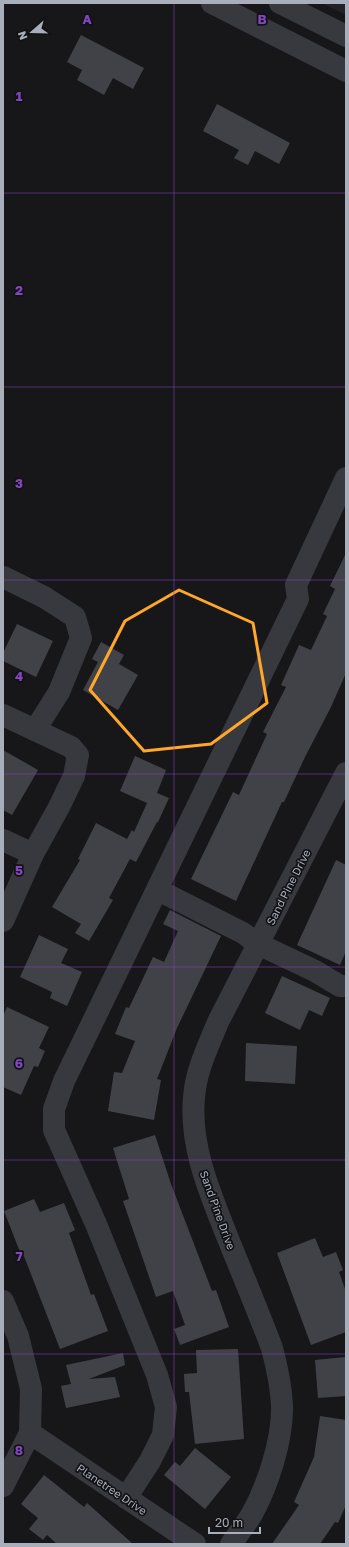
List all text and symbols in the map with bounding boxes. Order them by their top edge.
text: A [82,11,92,27]
text: B [257,11,267,27]
north arrow [12,12,52,52]
text: N [15,29,30,42]
text: 1 [16,88,23,104]
text: 2 [15,282,23,298]
text: 3 [15,475,23,491]
text: 4 [15,668,23,684]
street label: Sand Pine Drive [263,847,313,927]
text: 5 [15,862,23,878]
text: 6 [15,1055,23,1071]
street label: Sand Pine Drive [198,1169,238,1251]
text: 7 [15,1248,23,1264]
text: 8 [15,1442,23,1458]
street label: Planetree Drive [75,1461,149,1517]
scale bar [209,1509,260,1535]
text: 20 m [215,1515,243,1530]

